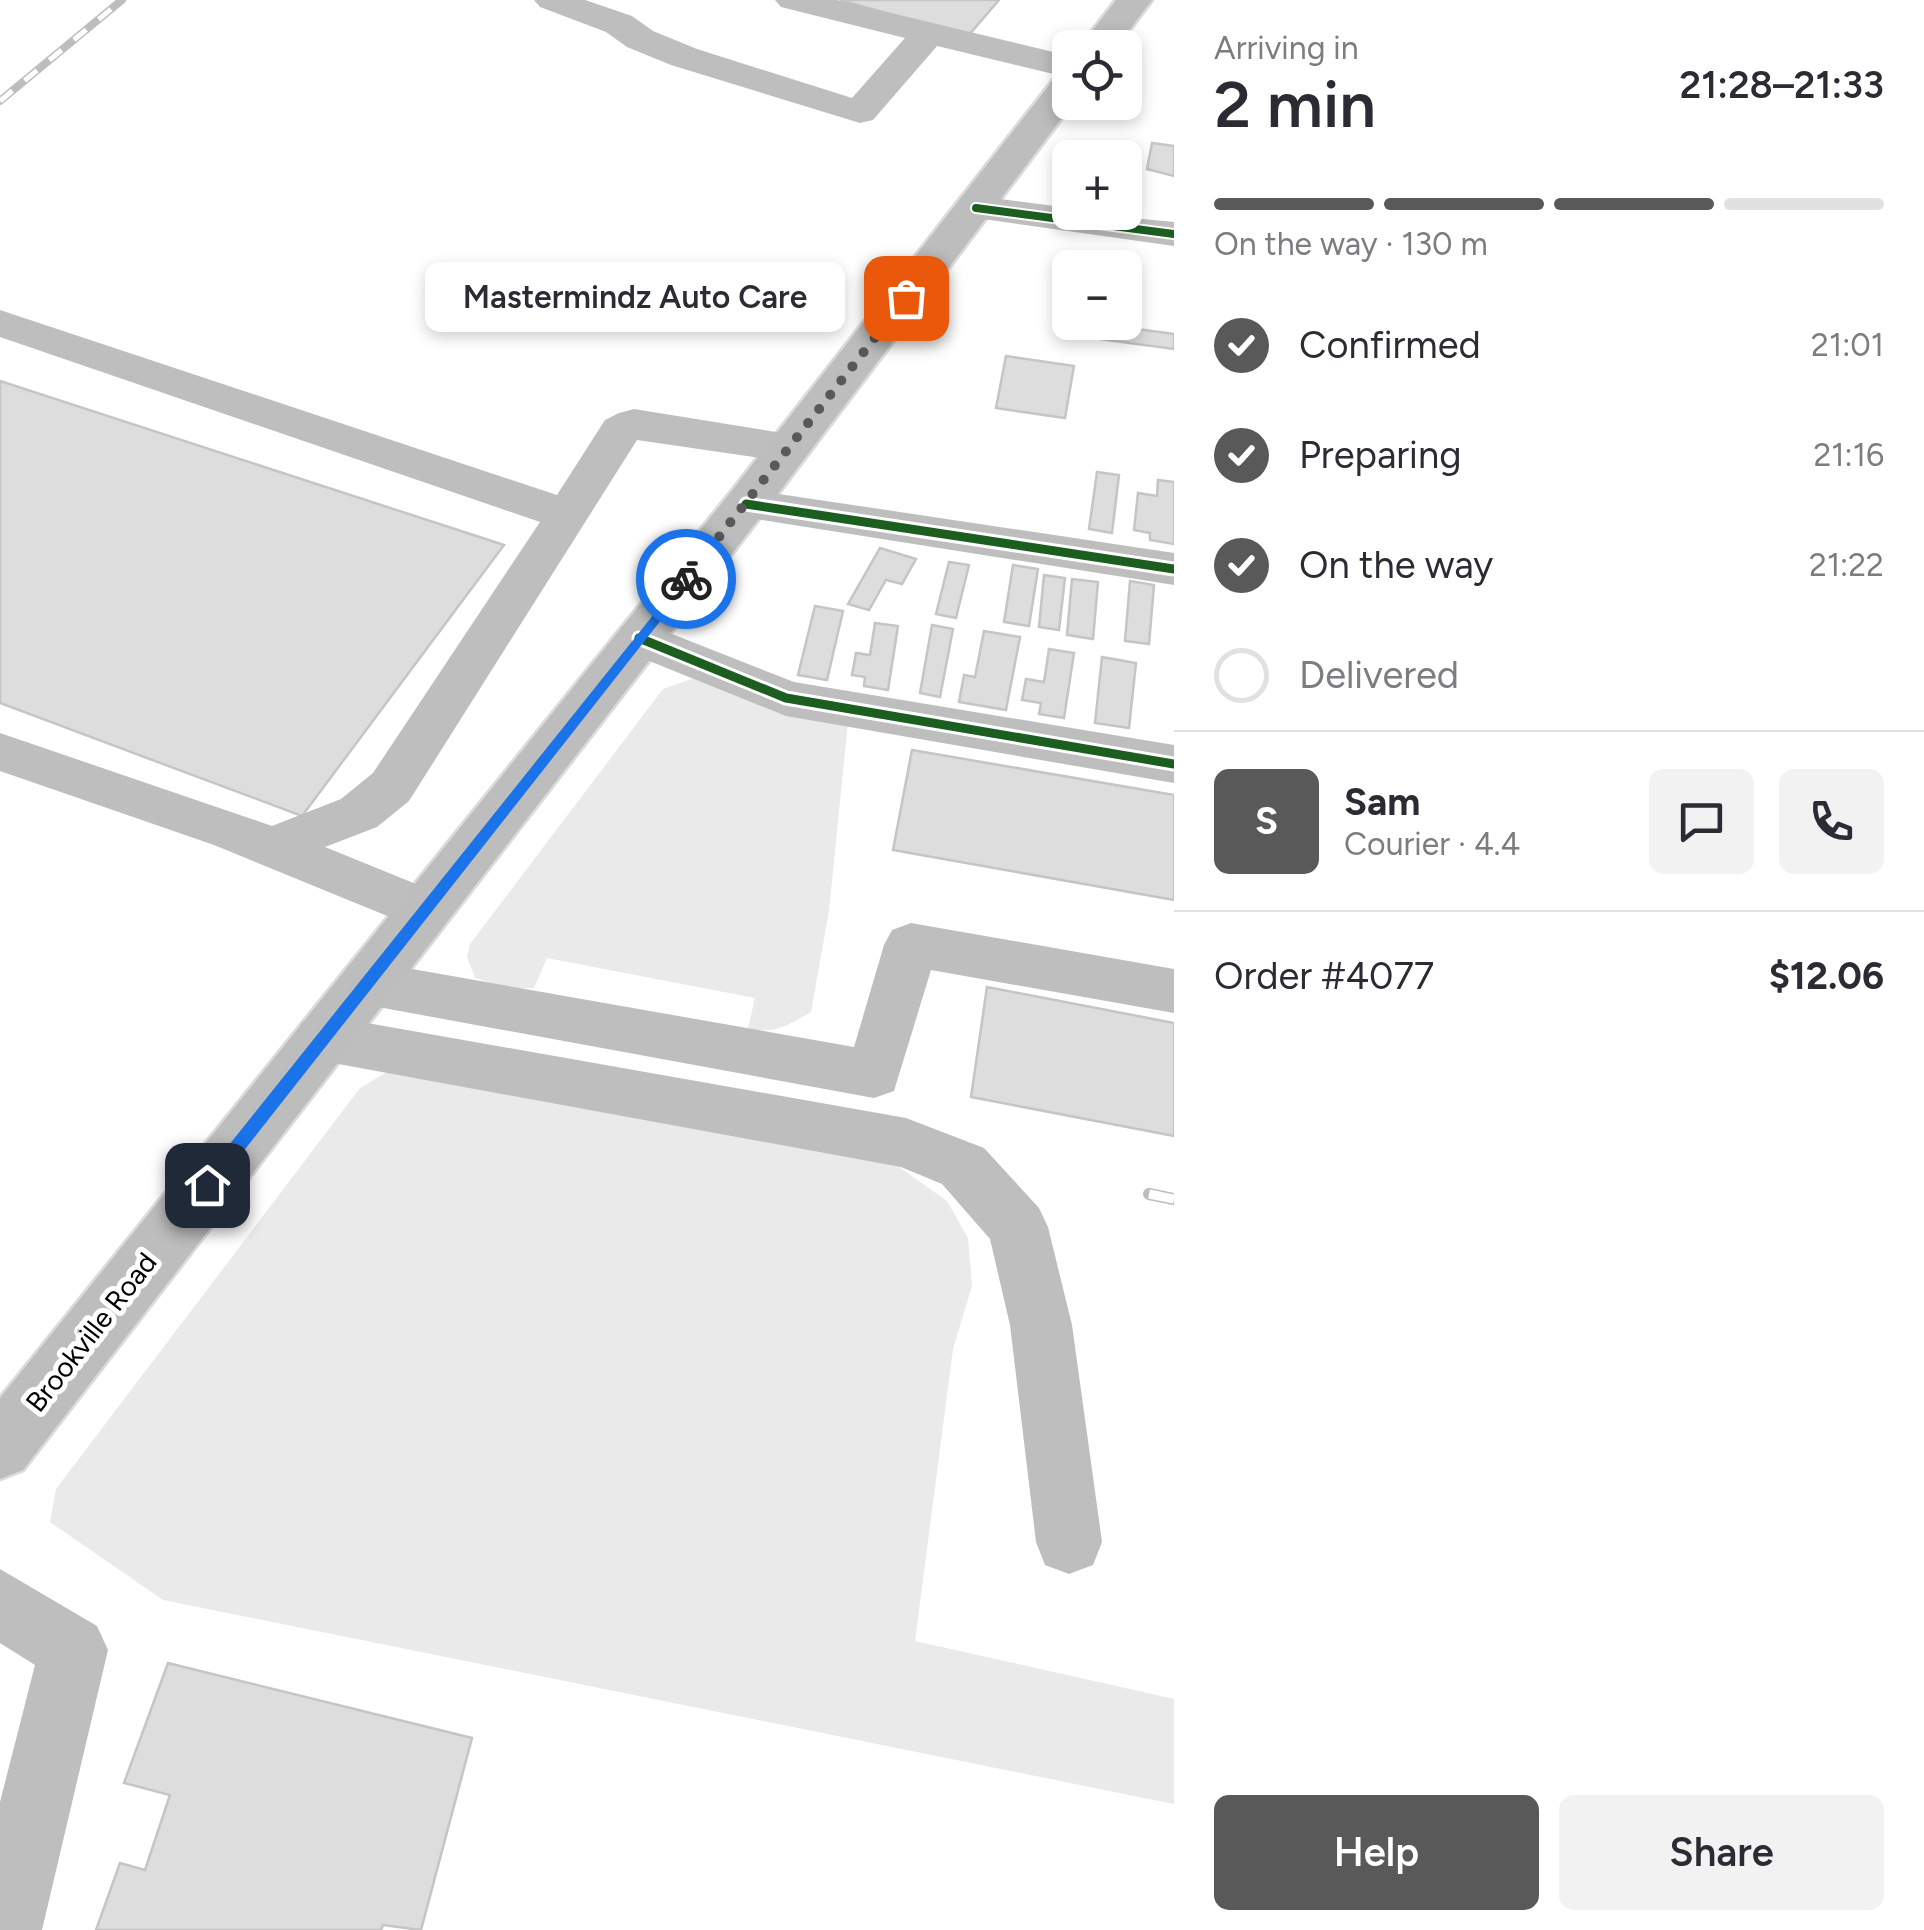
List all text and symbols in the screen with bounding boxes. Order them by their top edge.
text: Arriving in [1214,29,1359,67]
map controls [1052,30,1142,340]
button: locate [1052,30,1142,120]
text: 21:28–21:33 [1680,62,1884,108]
text: 2 min [1214,65,1376,143]
button: + [1052,140,1142,230]
text: On the way · 130 m [1214,225,1488,263]
button: − [1052,250,1142,340]
pin [864,256,949,341]
callout: Mastermindz Auto Care [426,263,846,333]
icon: bag [879,271,934,326]
text: Mastermindz Auto Care [463,278,807,316]
icon: check [1214,318,1269,373]
text: Confirmed [1299,322,1481,368]
text: 21:01 [1811,326,1884,364]
icon: check [1214,428,1269,483]
text: Preparing [1299,432,1461,478]
text: 21:16 [1813,436,1884,474]
courier [636,529,736,629]
icon: check [1214,538,1269,593]
text: On the way [1299,542,1493,588]
text: 21:22 [1809,546,1884,584]
icon: bike [659,552,714,607]
text: Delivered [1299,652,1459,698]
button: chat [1649,769,1754,874]
button: phone [1779,769,1884,874]
text: Sam [1344,779,1420,825]
text: S [1255,798,1278,844]
text: Courier · 4.4 [1344,825,1520,863]
text: Order #4077 [1214,953,1434,999]
text: $12.06 [1769,953,1884,999]
pin [165,1143,250,1228]
icon: home [180,1158,235,1213]
street label: Brookville Road [18,1246,164,1418]
button: Help [1214,1795,1539,1910]
button: Share [1559,1795,1884,1910]

